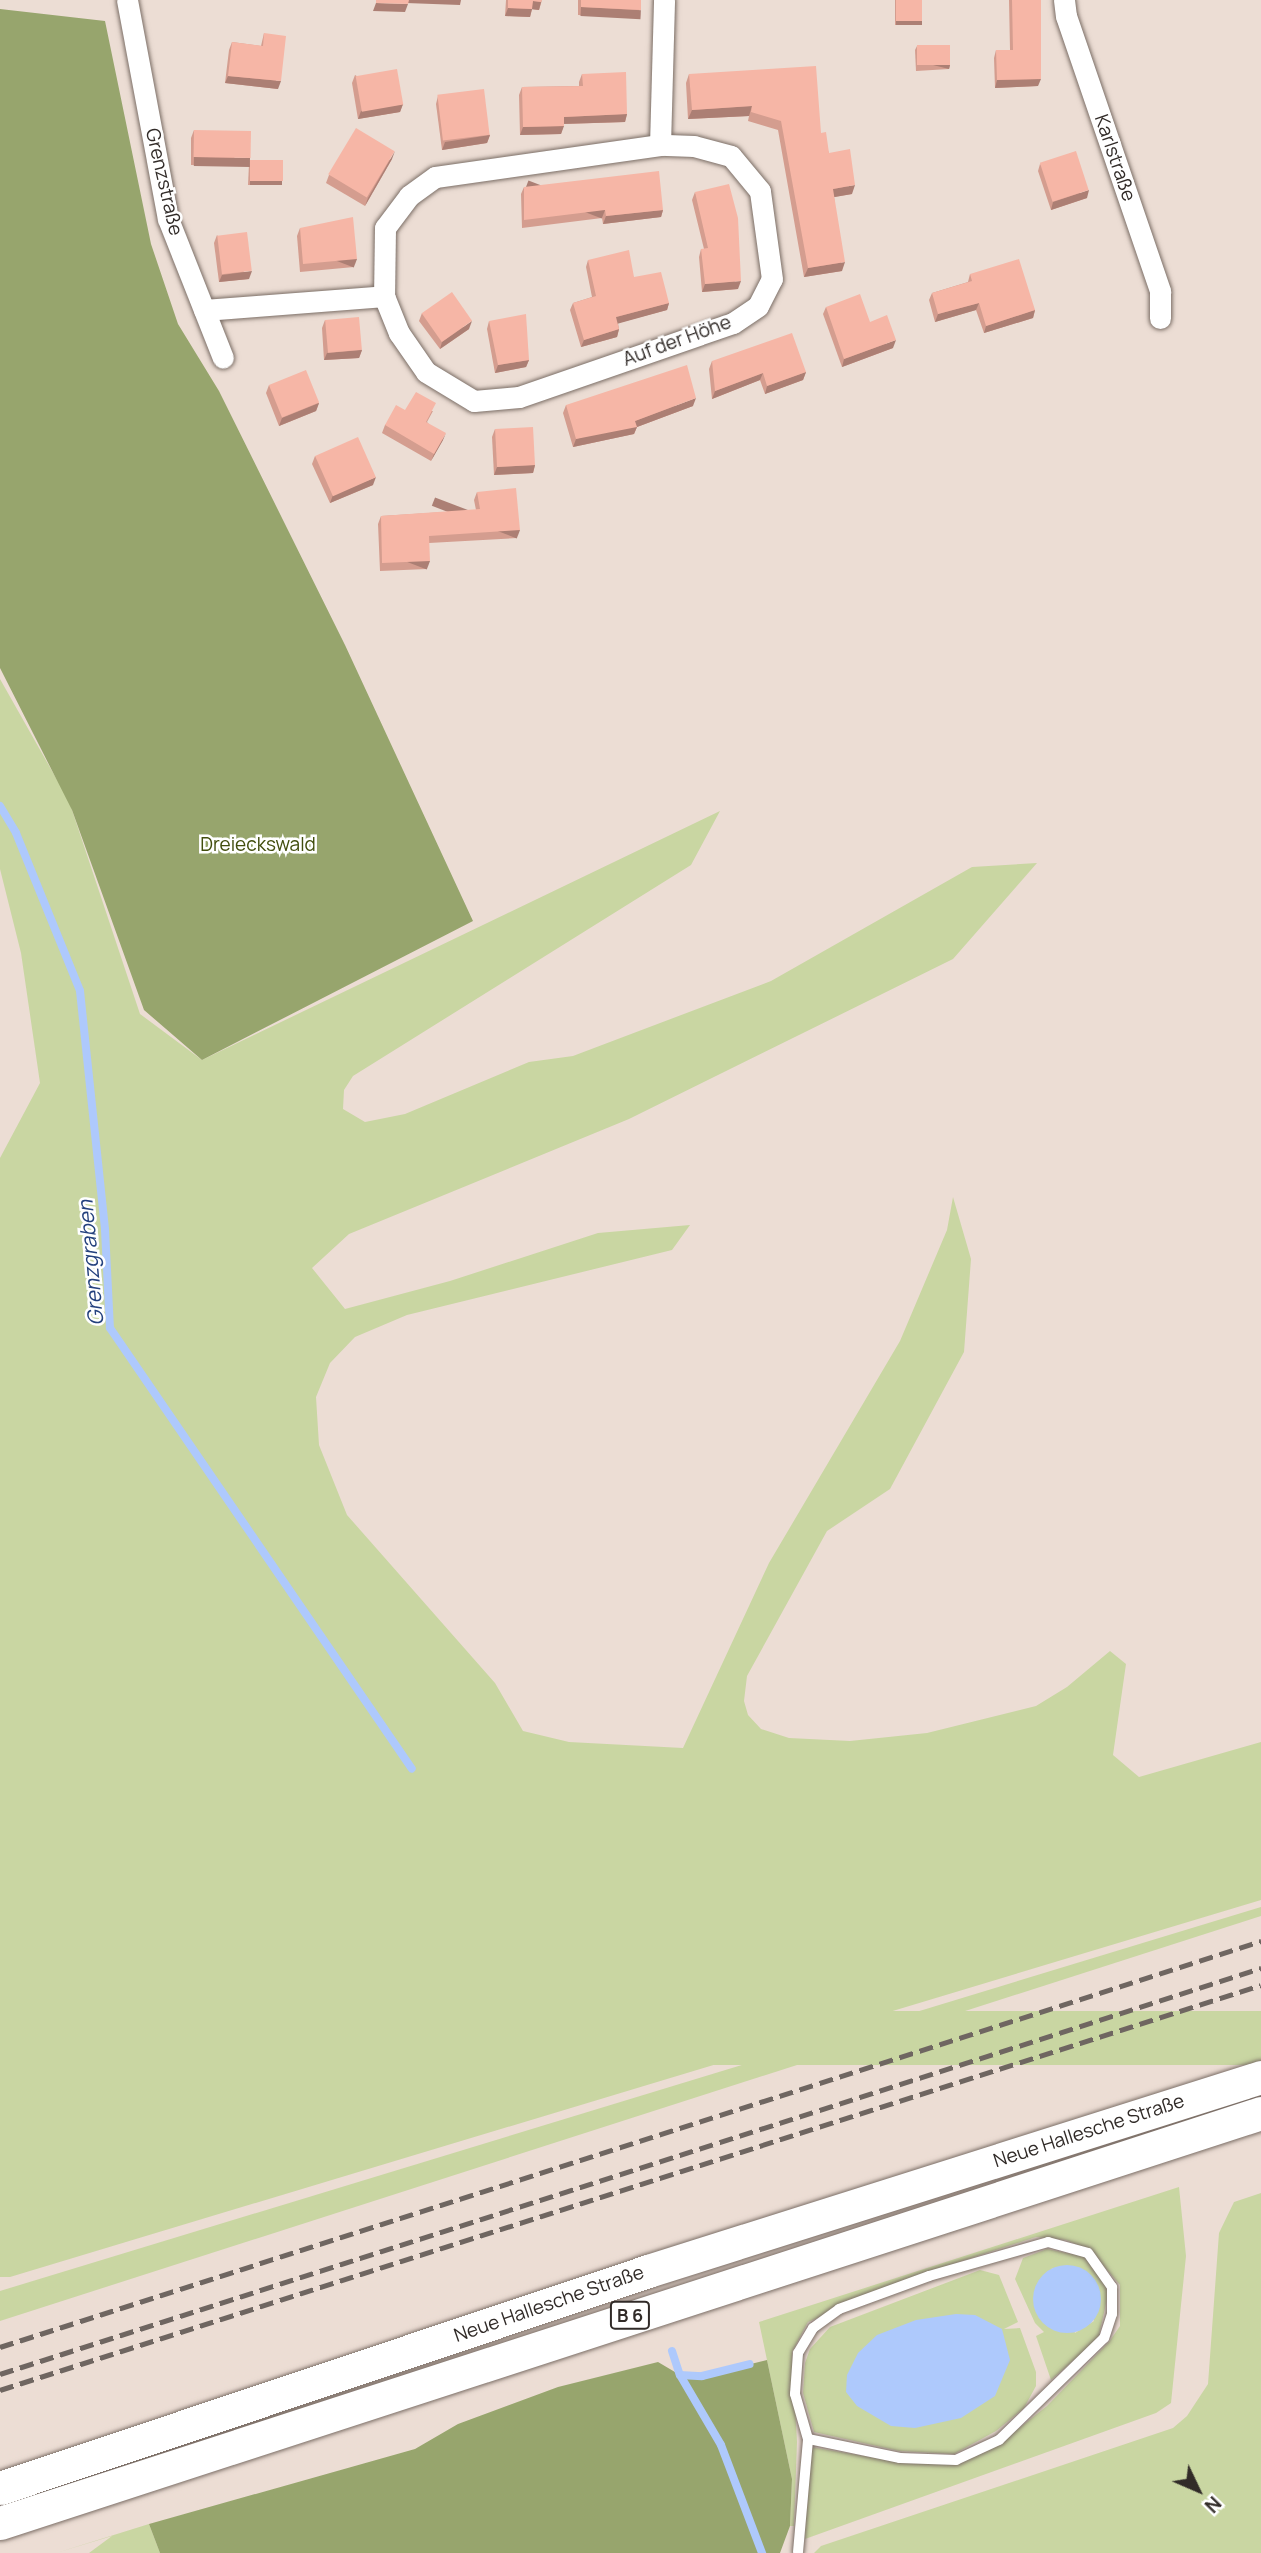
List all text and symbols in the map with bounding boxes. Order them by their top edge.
street label: Karlstraße [1090,112,1140,204]
street label: Grenzstraße [141,126,187,238]
street label: Auf der Höhe [620,311,734,371]
park label: Dreieckswald [200,834,316,856]
water label: Grenzgraben [72,1199,108,1327]
street label: Neue Hallesche Straße [991,2089,1187,2173]
street label: Neue Hallesche Straße [451,2261,647,2347]
road number: B 6 [609,2300,651,2330]
north arrow [1163,2455,1233,2525]
text: N [1199,2491,1227,2519]

